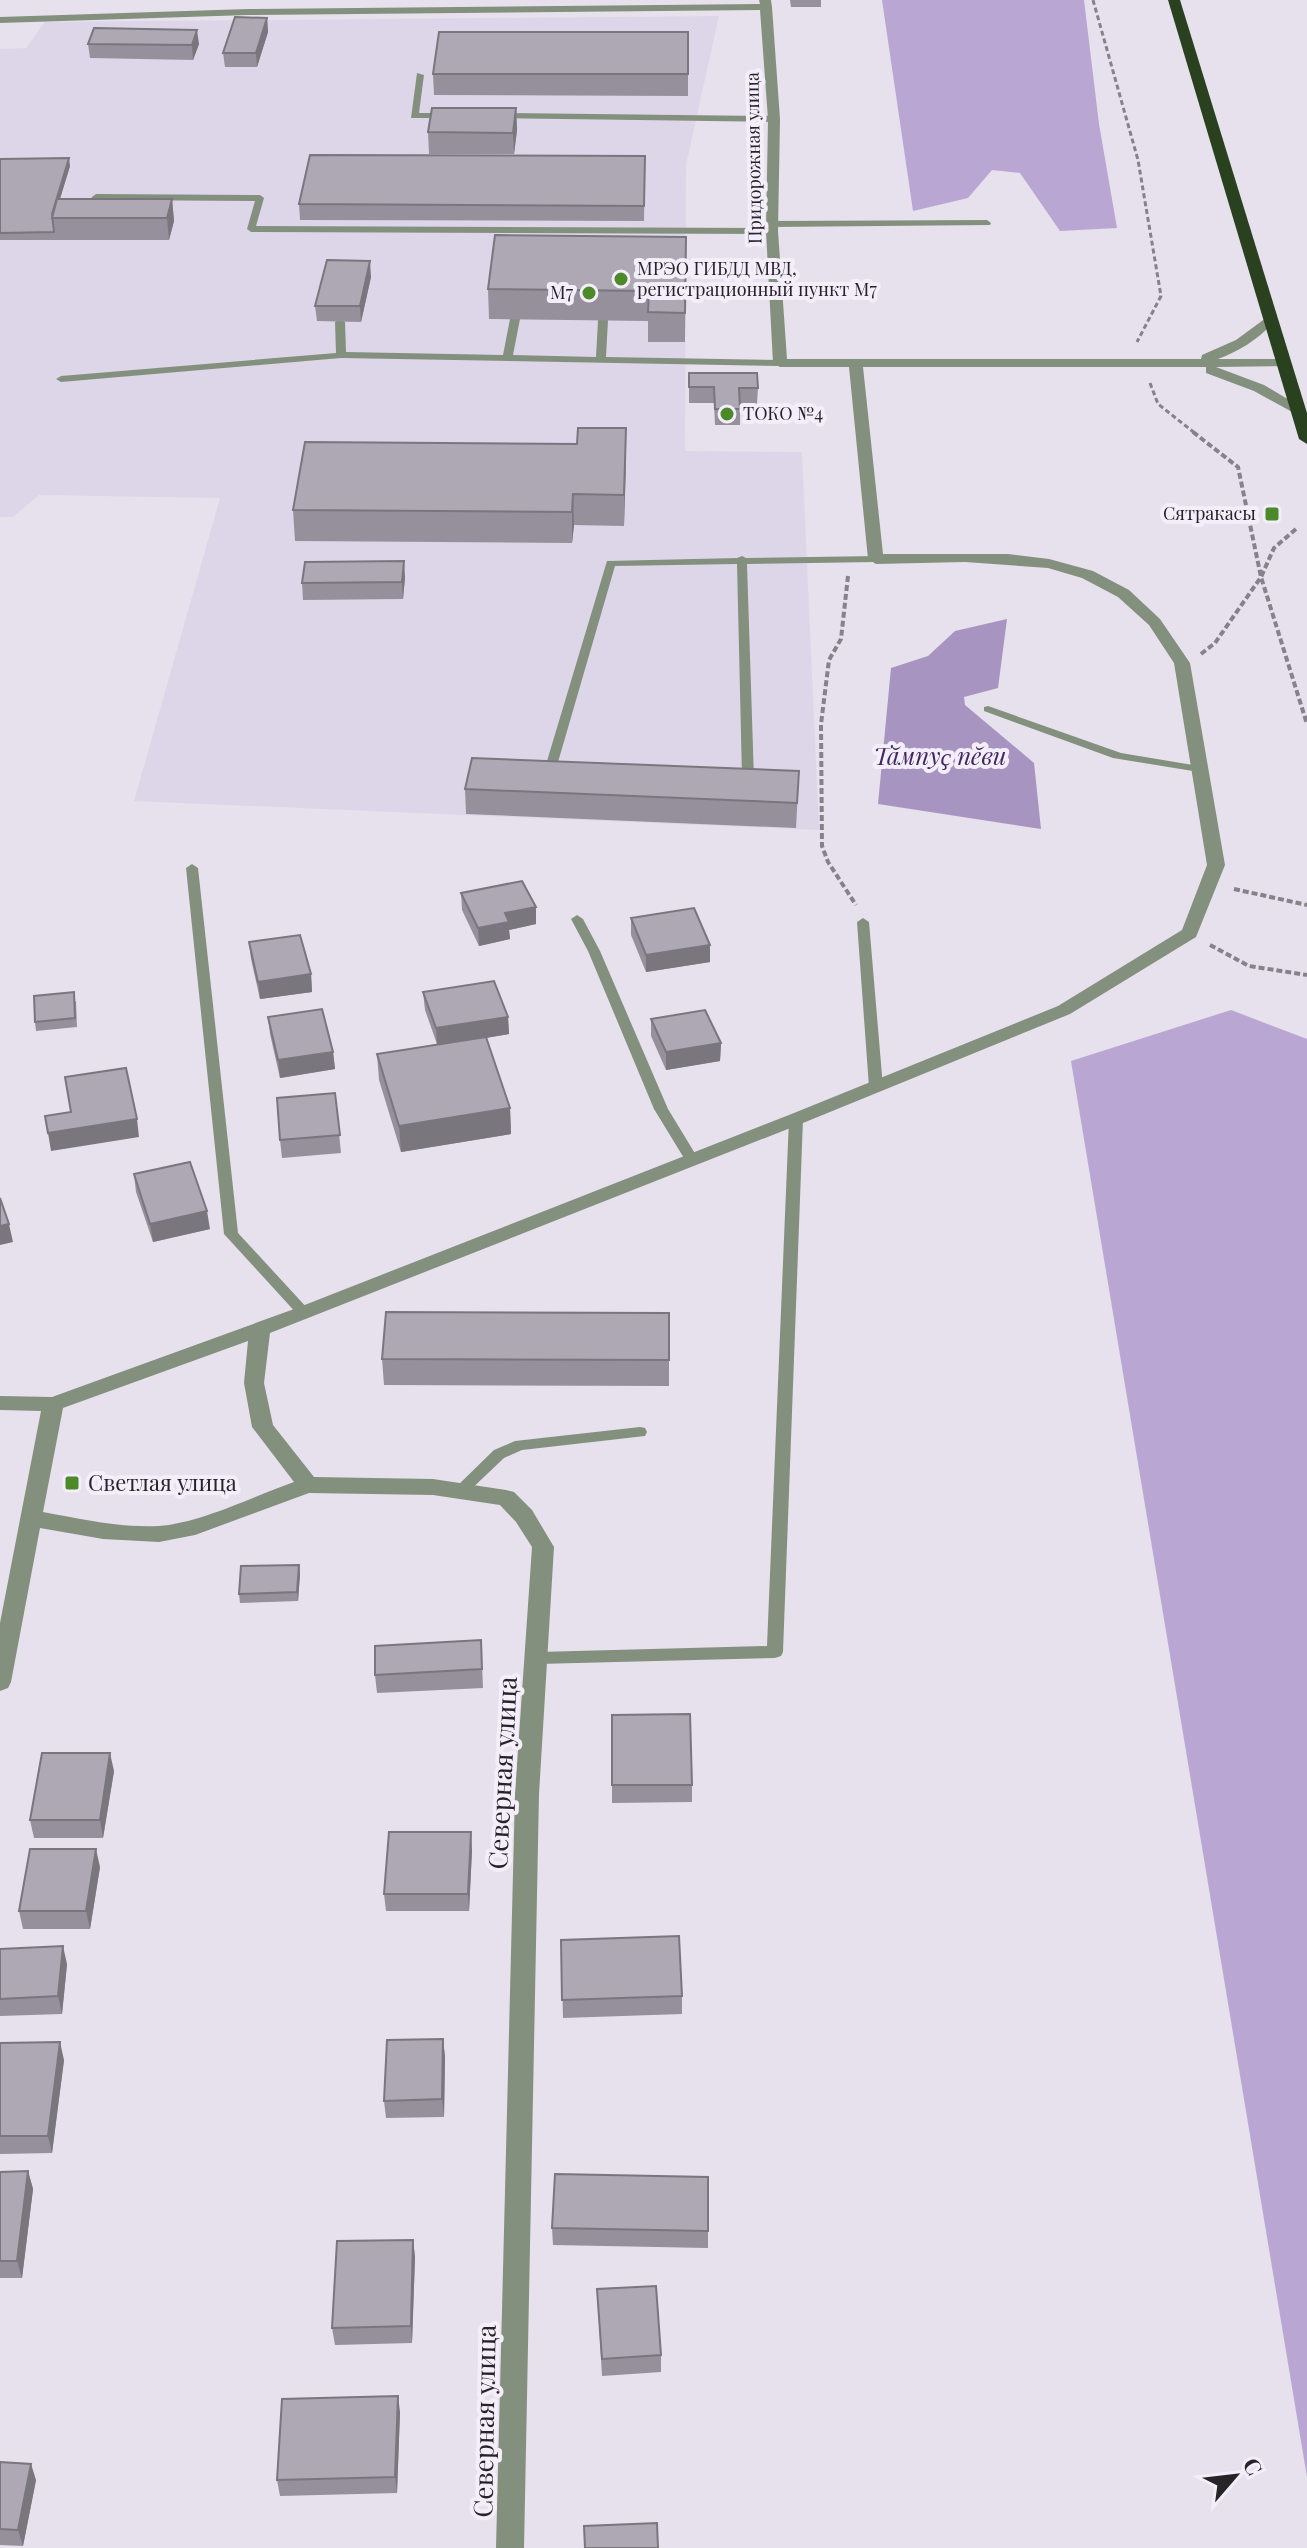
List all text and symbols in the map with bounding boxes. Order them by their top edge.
street label: Придорожная улица [740,72,766,244]
place label: МРЭО ГИБДД МВД, регистрационный пункт М7 [637,256,877,301]
marker: МРЭО ГИБДД МВД, регистрационный пункт М7 [612,270,630,288]
place label: М7 [550,280,574,304]
marker: М7 [580,284,598,302]
place label: ТОКО №4 [743,401,823,425]
marker: ТОКО №4 [718,405,736,423]
place label: Сятракасы [1163,501,1256,525]
marker: Сятракасы [1263,505,1281,523]
water label: Тӑмпуҫ пӗви [874,739,1006,771]
place label: Светлая улица [88,1467,237,1497]
marker: Светлая улица [63,1474,81,1492]
street label: Северная улица [479,1676,524,1870]
street label: Северная улица [464,2324,503,2518]
north arrow [1195,2436,1275,2516]
text: С [1237,2452,1270,2480]

